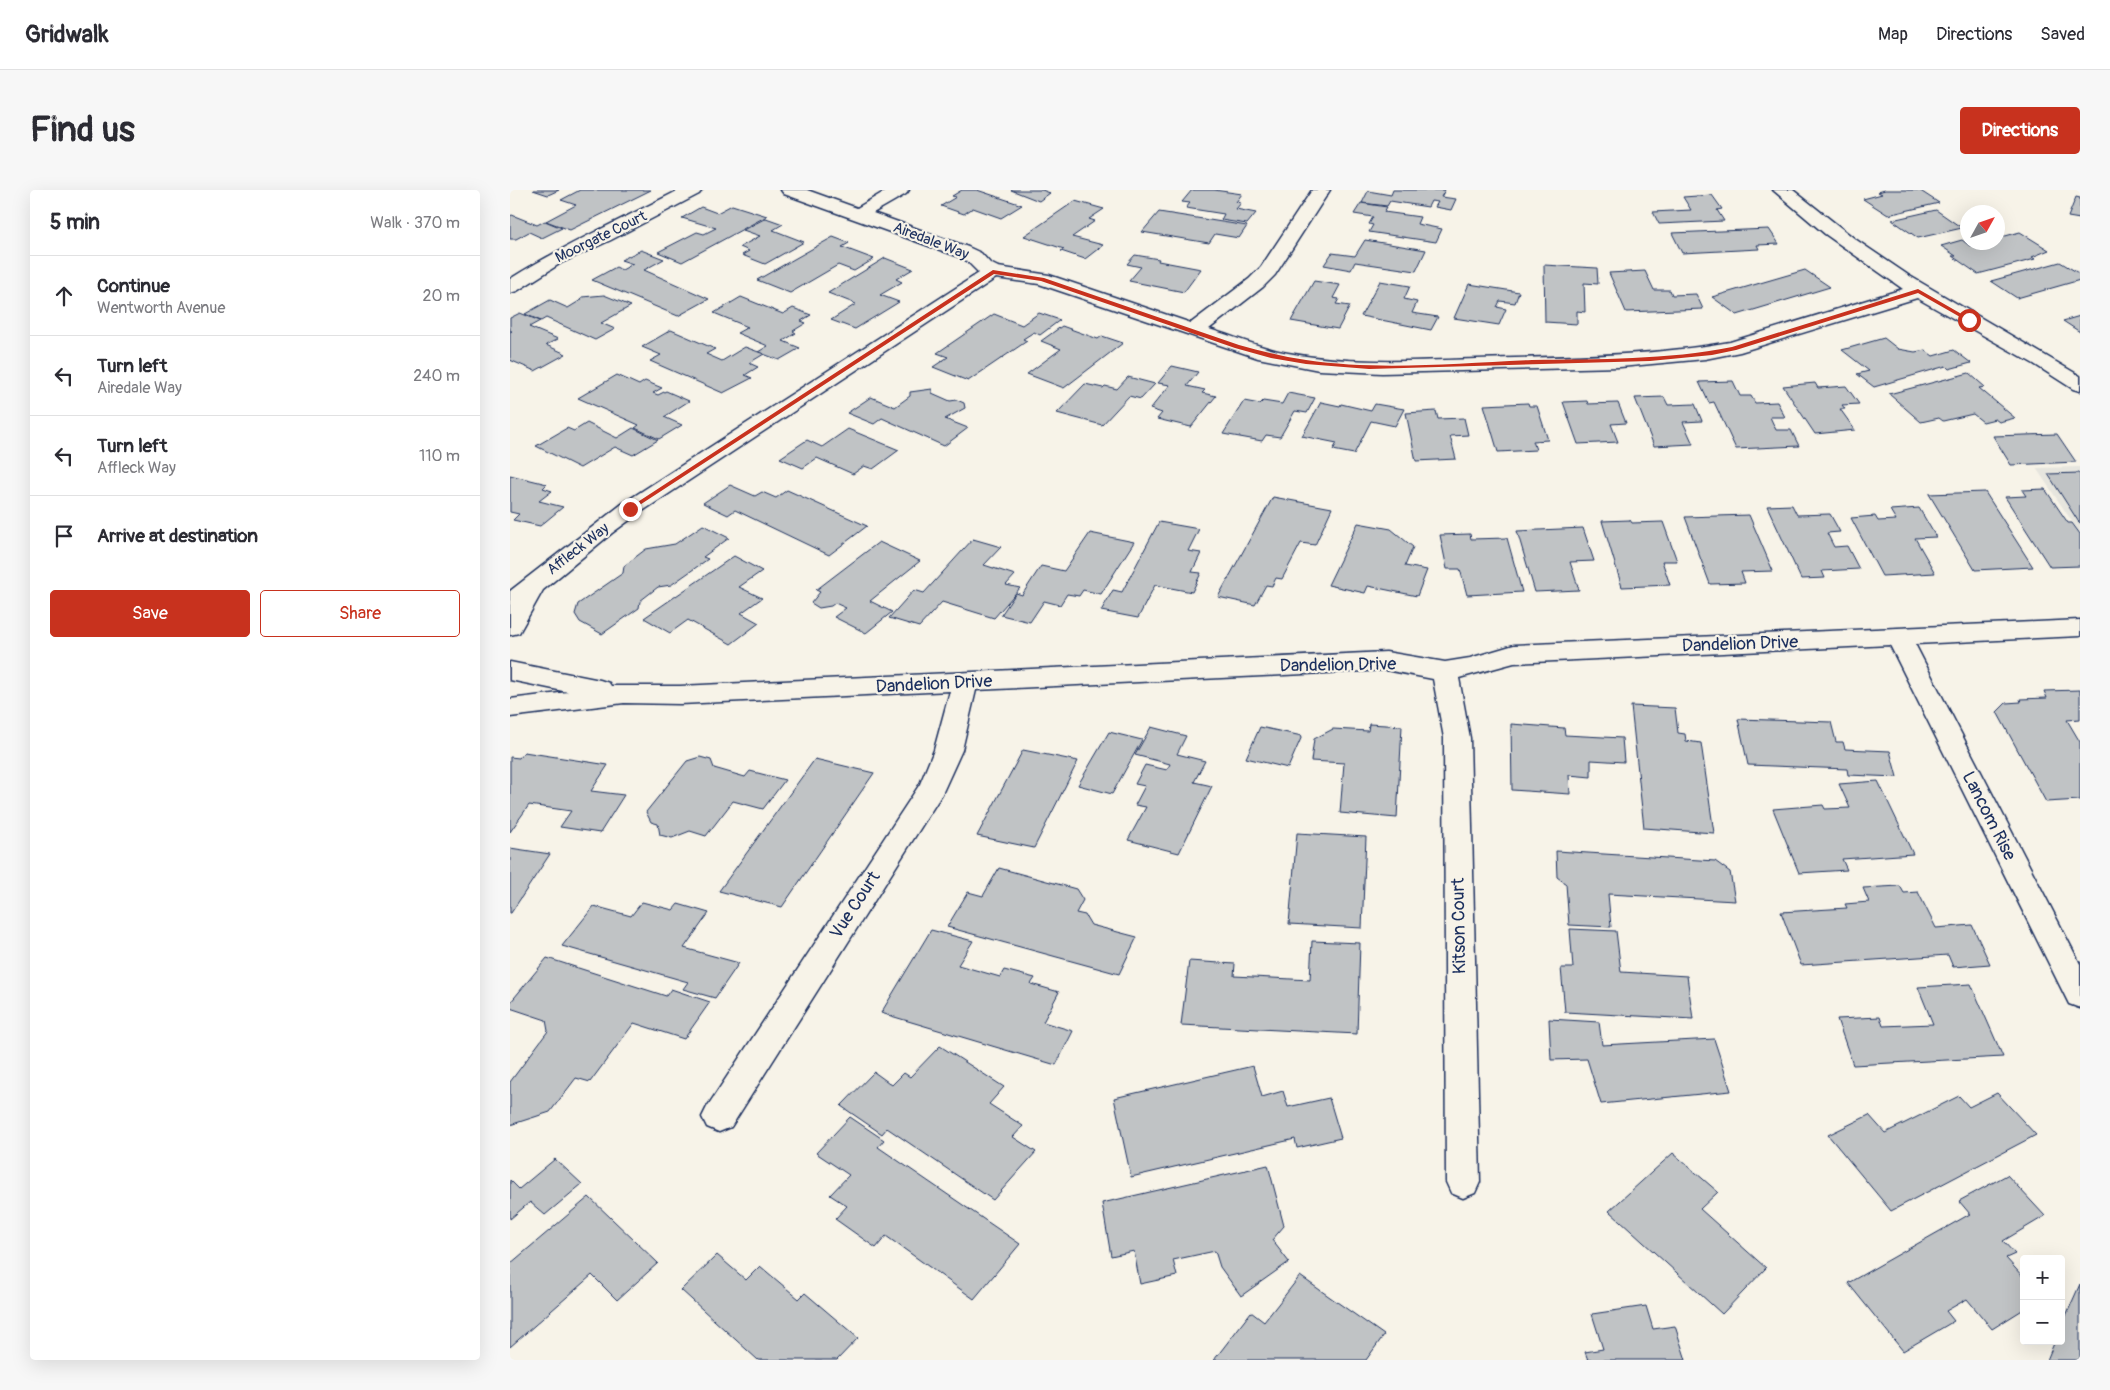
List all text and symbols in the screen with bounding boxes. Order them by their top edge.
text: Gridwalk [25,20,109,49]
text: Map [1878,23,1908,46]
text: Directions [1936,23,2012,46]
text: Saved [2040,23,2085,46]
button: Directions [1960,107,2080,154]
text: Find us [30,108,135,152]
north arrow [1960,205,2005,250]
street label: Moorgate Court [552,206,651,267]
text: 5 min [50,209,100,236]
text: Walk · 370 m [370,213,460,233]
street label: Airedale Way [890,218,972,264]
text: Continue [97,274,170,298]
icon: ahead [50,282,78,310]
text: 20 m [422,286,460,306]
text: Wentworth Avenue [97,298,225,318]
route start [1958,309,1981,332]
text: Turn left [97,354,167,378]
icon: left [50,362,78,390]
text: 240 m [413,366,460,386]
text: Airedale Way [97,378,182,398]
text: Turn left [97,434,167,458]
icon: left [50,442,78,470]
text: 110 m [419,446,460,466]
text: Affleck Way [97,458,176,478]
route end [619,498,642,521]
street label: Affleck Way [543,518,613,579]
icon: arrive [50,522,78,550]
text: Arrive at destination [97,524,258,548]
button: Save [50,590,250,637]
button: Share [260,590,460,637]
street label: Dandelion Drive [1681,630,1799,658]
street label: Dandelion Drive [1279,652,1397,678]
street label: Dandelion Drive [875,669,993,699]
street label: Lancom Rise [1957,768,2021,864]
street label: Vue Court [825,866,886,943]
street label: Kitson Court [1447,877,1471,974]
map controls [2020,1255,2065,1345]
button: + [2020,1255,2065,1300]
button: − [2020,1300,2065,1345]

